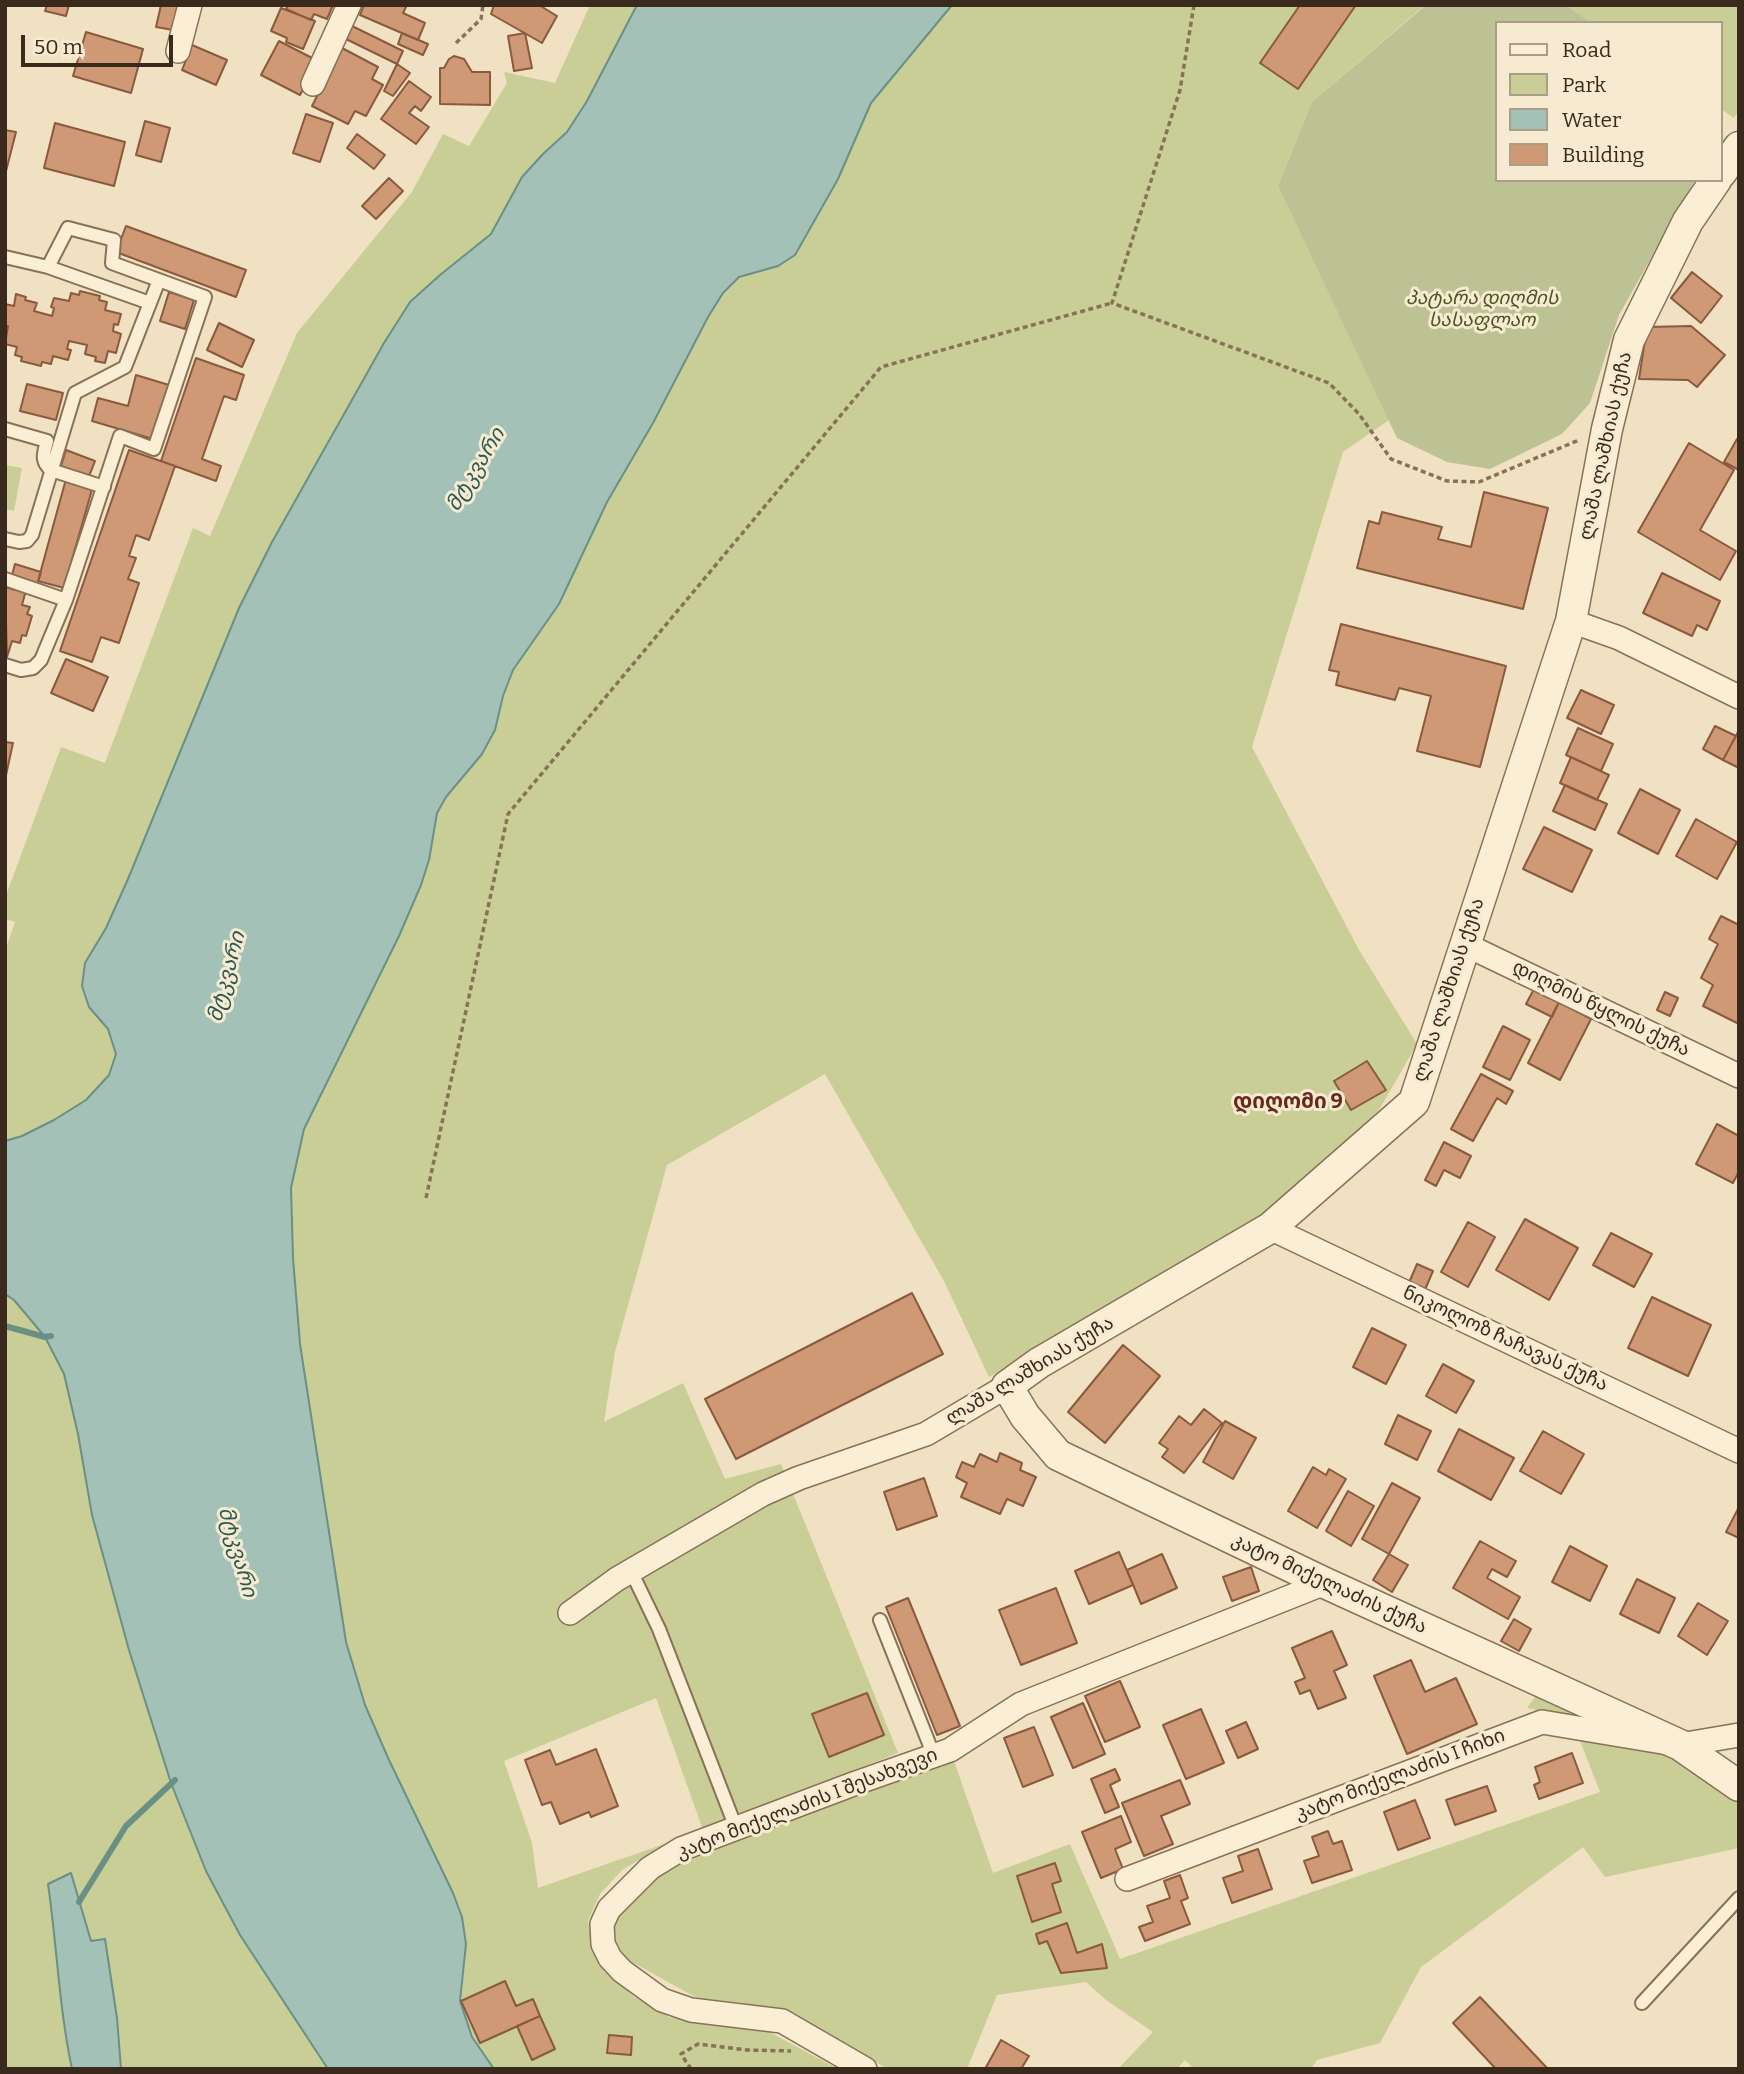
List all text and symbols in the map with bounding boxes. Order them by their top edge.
scale bar [24,21,177,65]
legend [1496,21,1723,182]
text: 50 m [34,34,83,60]
text: Road [1562,37,1611,63]
text: Park [1562,72,1606,98]
text: Water [1562,107,1621,133]
text: Building [1562,142,1644,168]
park label: პატარა დიღმის სასაფლაო [1406,288,1558,332]
street label: ლაშა ლაშხიას ქუჩა [1575,350,1637,542]
water label: მტკვარი [441,424,511,516]
street label: ლაშა ლაშხიას ქუჩა [1408,895,1490,1085]
water label: მტკვარი [203,929,251,1025]
street label: დიღმის წყლის ქუჩა [1508,956,1694,1062]
district label: დიღომი 9 [1233,1089,1343,1115]
street label: ნიკოლოზ ჩაჩავას ქუჩა [1399,1281,1611,1397]
street label: ლაშა ლაშხიას ქუჩა [942,1312,1118,1430]
water label: მტკვარი [212,1504,262,1600]
street label: კატო მიქელაძის ქუჩა [1228,1529,1430,1639]
street label: კატო მიქელაძის I ჩიხი [1292,1724,1508,1826]
street label: კატო მიქელაძის I შესახვევი [673,1744,941,1864]

